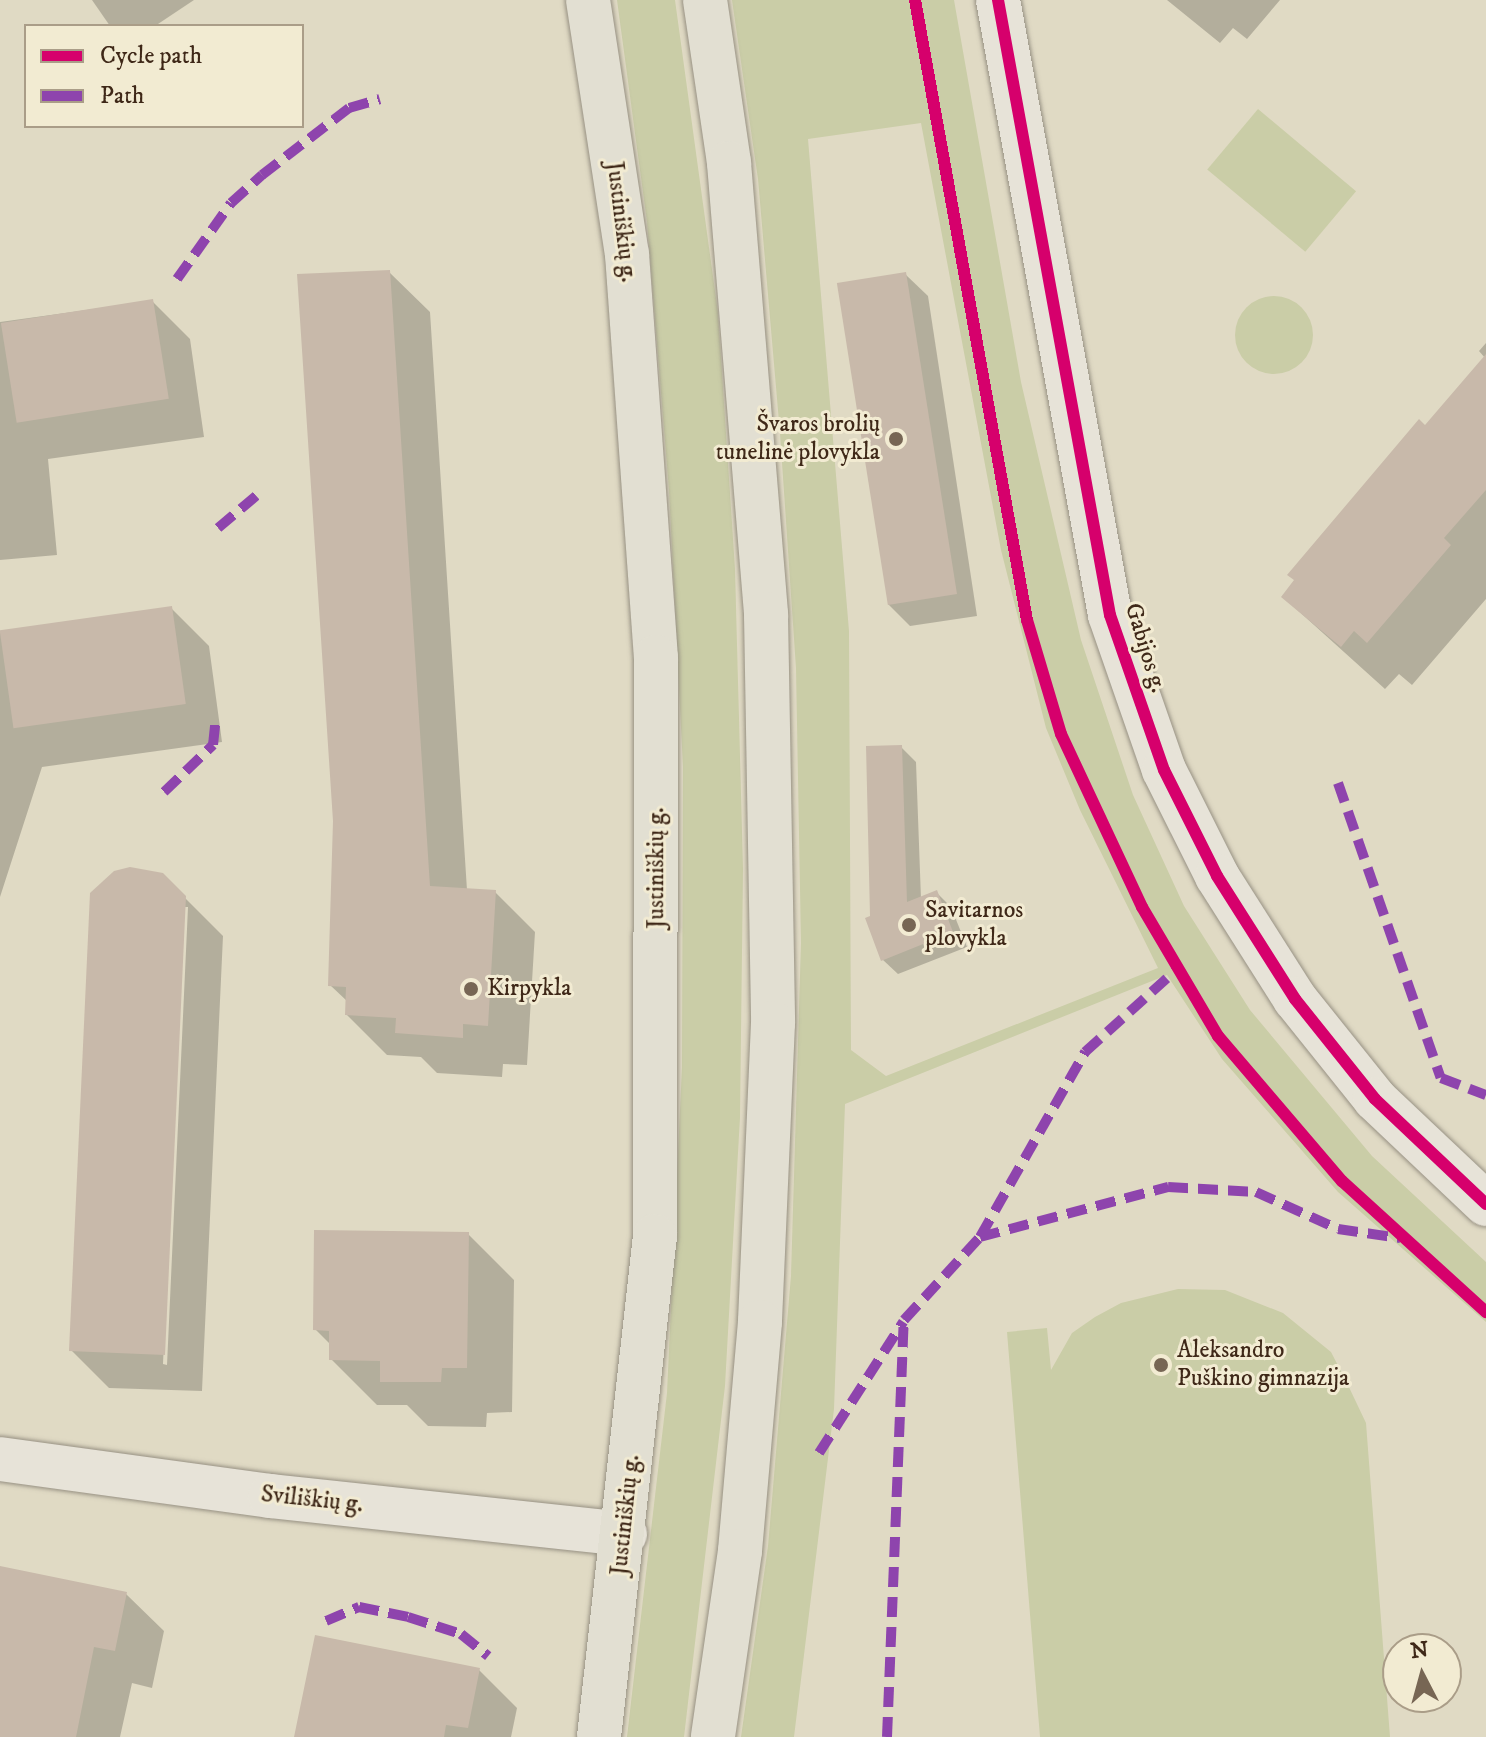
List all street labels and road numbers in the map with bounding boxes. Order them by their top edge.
street label: Justiniškių g. [599,160,643,284]
street label: Gabijos g. [1118,600,1172,696]
street label: Justiniškių g. [643,807,671,929]
street label: Justiniškių g. [605,1453,647,1577]
street label: Sviliškių g. [259,1480,365,1520]

